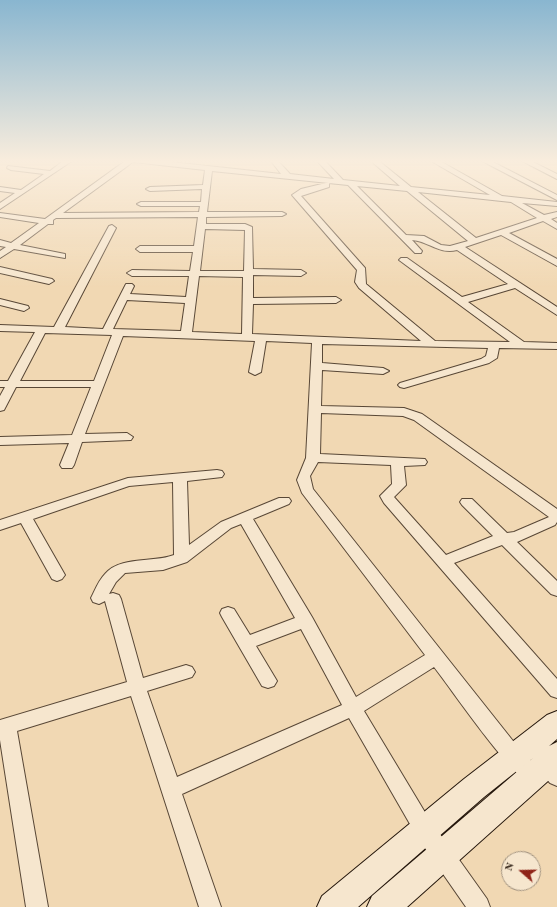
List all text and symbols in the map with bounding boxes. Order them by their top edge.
north arrow [501,851,541,891]
text: N [504,861,517,873]

